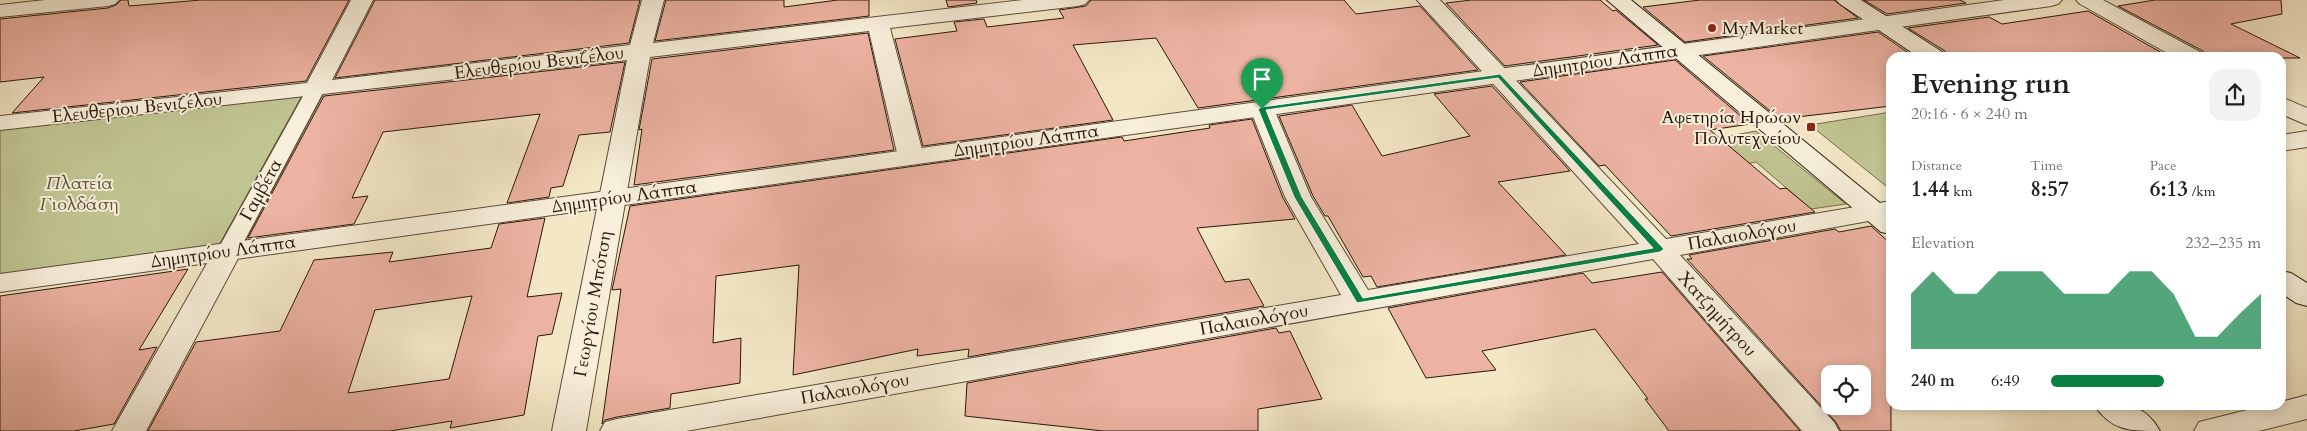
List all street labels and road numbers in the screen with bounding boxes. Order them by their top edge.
street label: Δημητρίου Λάππα [1531,38,1679,84]
street label: Ελευθερίου Βενιζέλου [453,40,625,86]
street label: Ελευθερίου Βενιζέλου [51,87,223,129]
street label: Δημητρίου Λάππα [952,118,1100,164]
street label: Γαμβέτα [234,155,288,225]
street label: Δημητρίου Λάππα [550,174,698,220]
street label: Παλαιολόγου [1686,213,1798,257]
street label: Δημητρίου Λάππα [149,229,297,275]
street label: Γεωργίου Μπότση [568,229,618,379]
street label: Χατζημήτρου [1672,266,1762,362]
street label: Παλαιολόγου [1198,298,1310,342]
street label: Παλαιολόγου [799,367,911,411]

